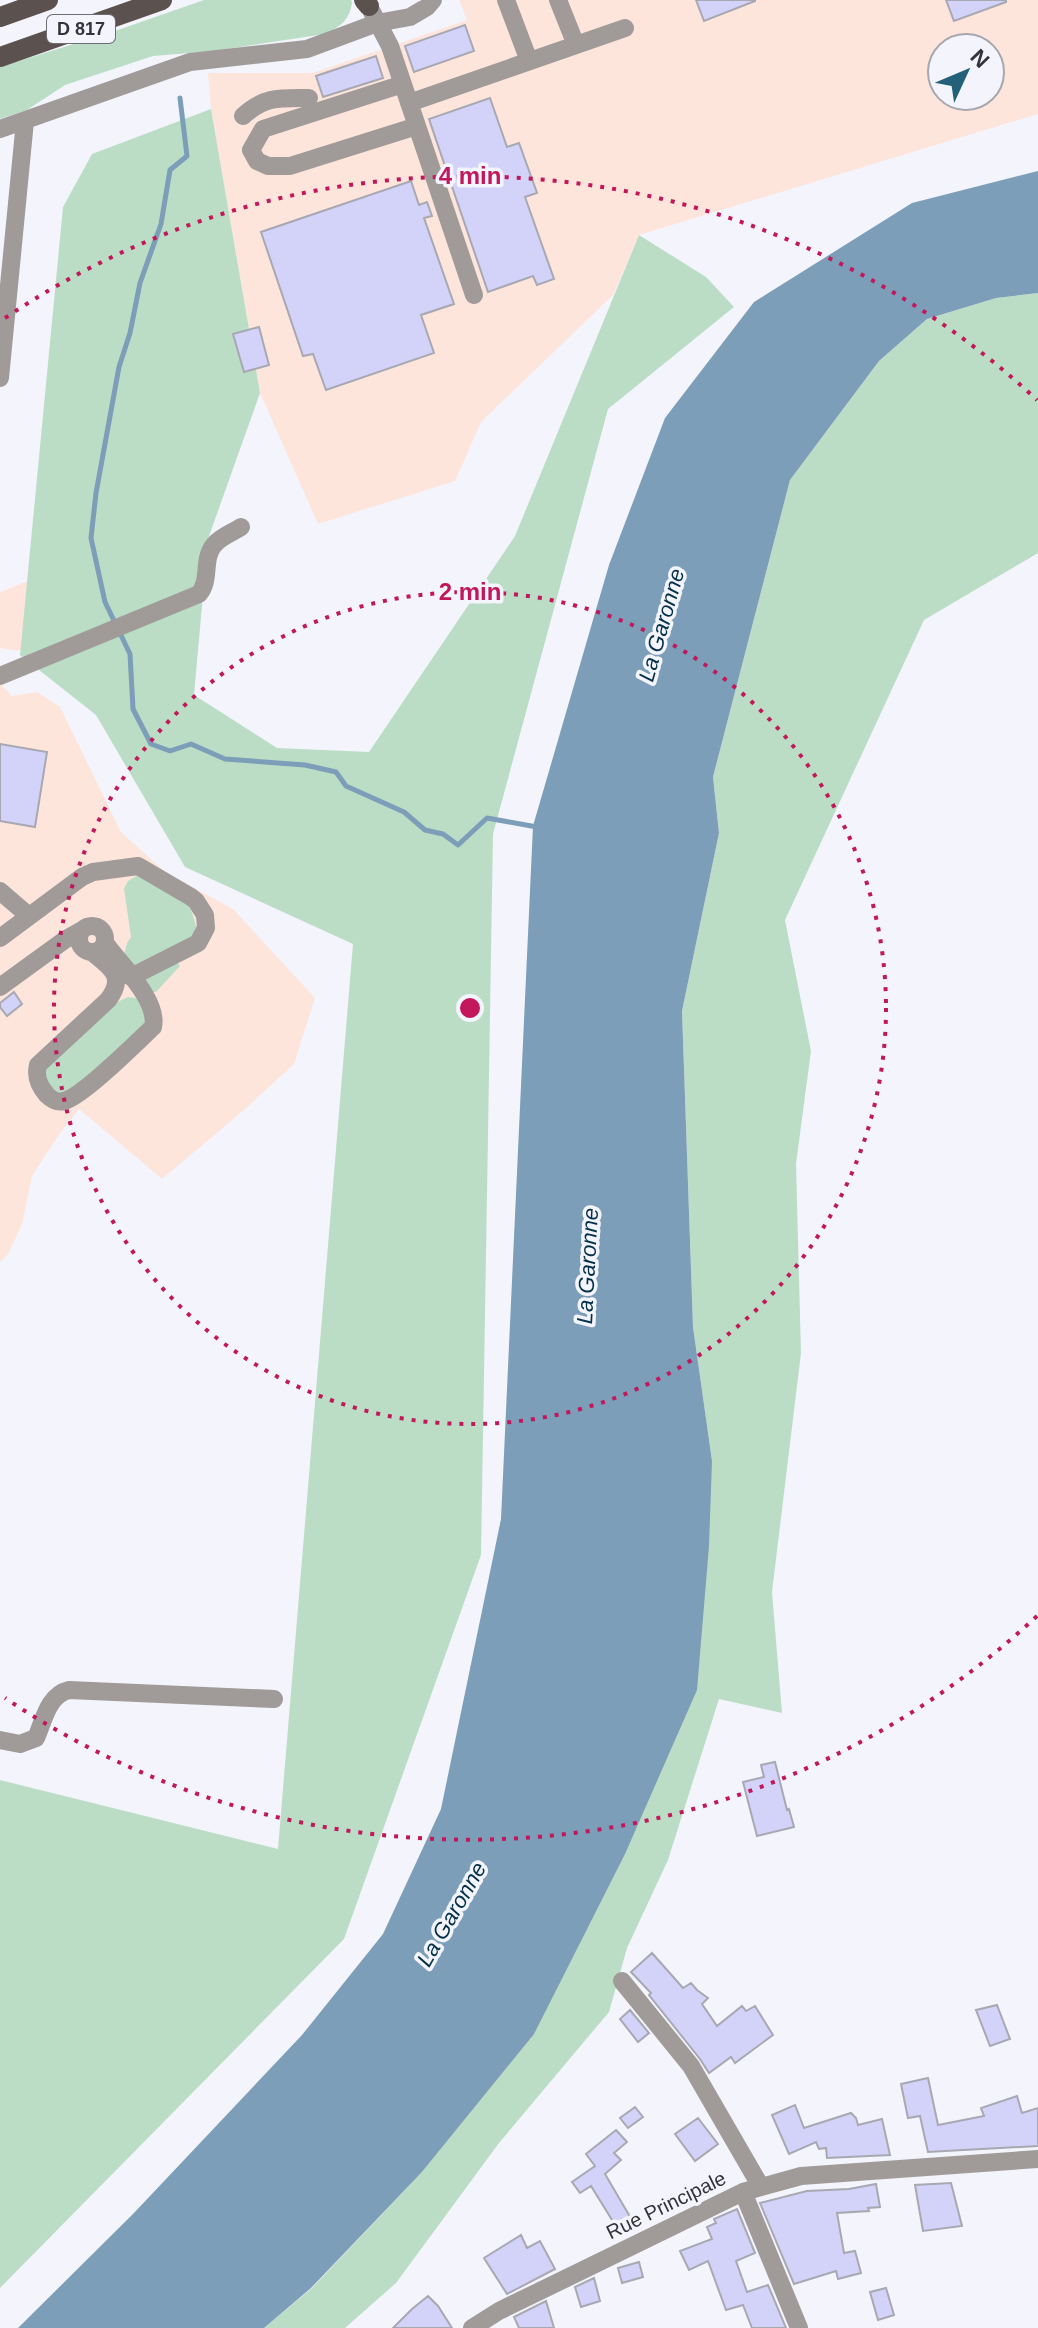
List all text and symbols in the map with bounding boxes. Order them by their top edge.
road number: D 817 [47,15,115,43]
north arrow [926,32,1006,112]
text: N [966,44,995,73]
text: 4 min [439,162,501,189]
water label: La Garonne [633,566,690,684]
text: 2 min [439,578,501,605]
centre of rings [456,994,484,1022]
water label: La Garonne [572,1207,603,1325]
water label: La Garonne [412,1858,491,1971]
street label: Rue Principale [603,2167,729,2243]

